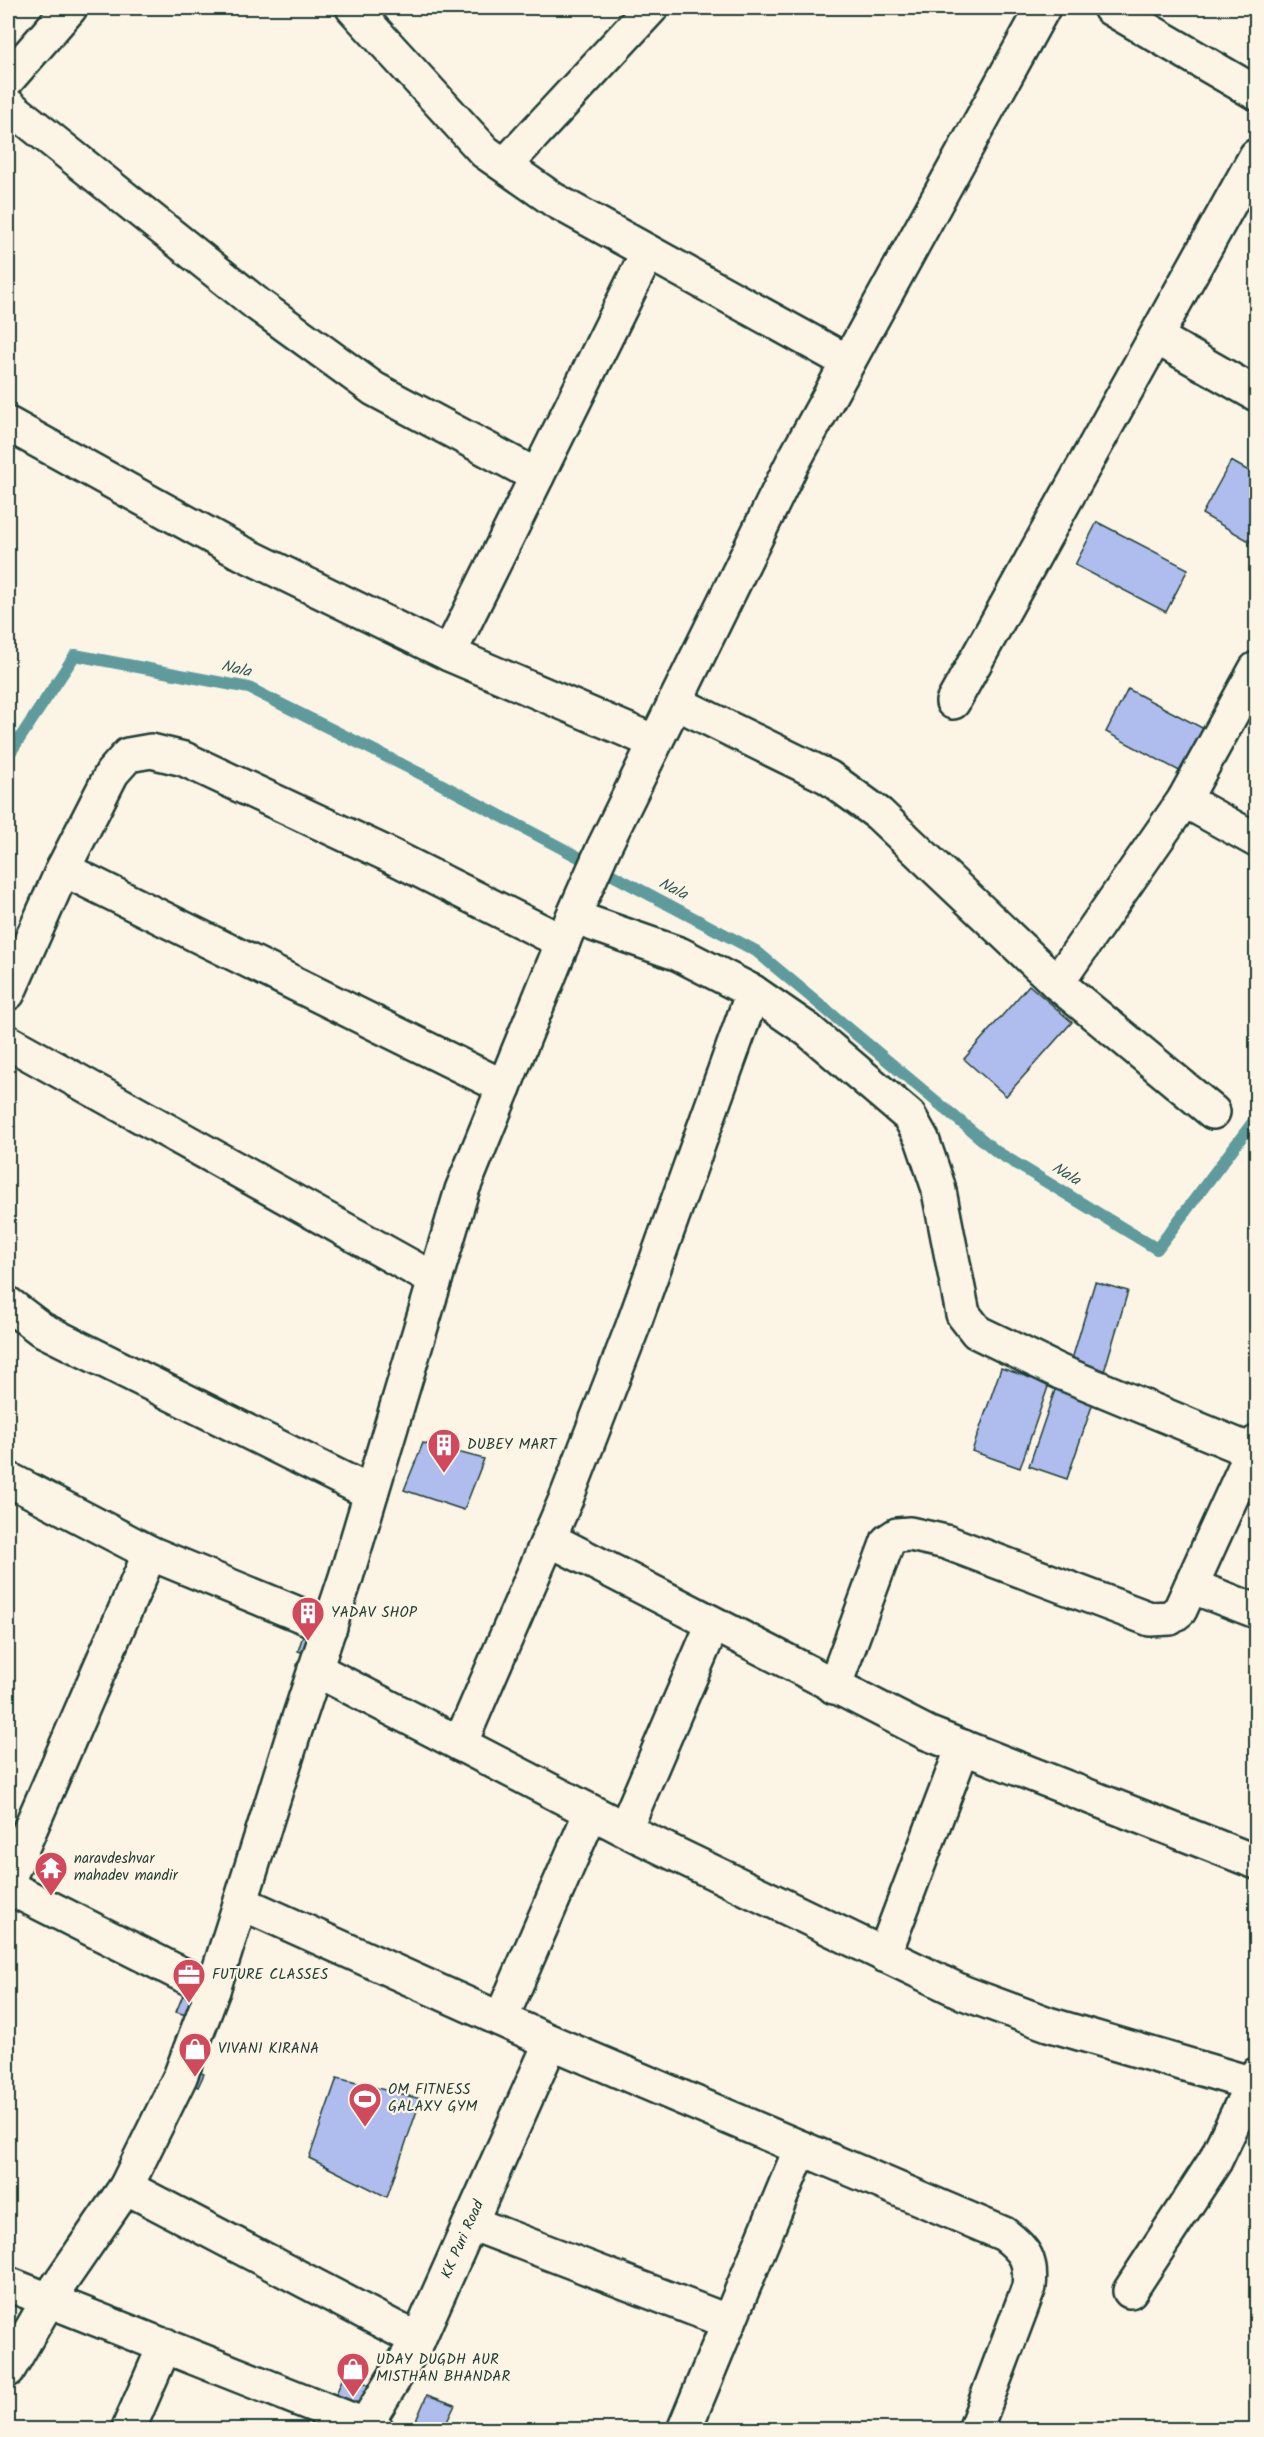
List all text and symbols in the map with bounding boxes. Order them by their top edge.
water label: Nala [219,653,255,685]
water label: Nala [654,871,693,908]
water label: Nala [1047,1156,1086,1193]
building icon: DUBEY MART [426,1427,462,1474]
place label: DUBEY MART [467,1433,558,1457]
building icon: YADAV SHOP [290,1595,326,1642]
place label: YADAV SHOP [331,1601,418,1625]
place label: naravdeshvar mahadev mandir [74,1847,179,1888]
temple icon: naravdeshvar mahadev mandir [33,1850,69,1897]
office icon: FUTURE CLASSES [171,1957,207,2004]
place label: FUTURE CLASSES [212,1963,328,1987]
shop icon: VIVANI KIRANA [177,2031,213,2078]
place label: VIVANI KIRANA [218,2037,319,2061]
place label: OM FITNESS GALAXY GYM [388,2078,477,2119]
sports icon: OM FITNESS GALAXY GYM [347,2081,383,2128]
street label: KK Puri Road [435,2196,491,2283]
place label: UDAY DUGDH AUR MISTHAN BHANDAR [376,2348,510,2389]
shop icon: UDAY DUGDH AUR MISTHAN BHANDAR [335,2351,371,2398]

